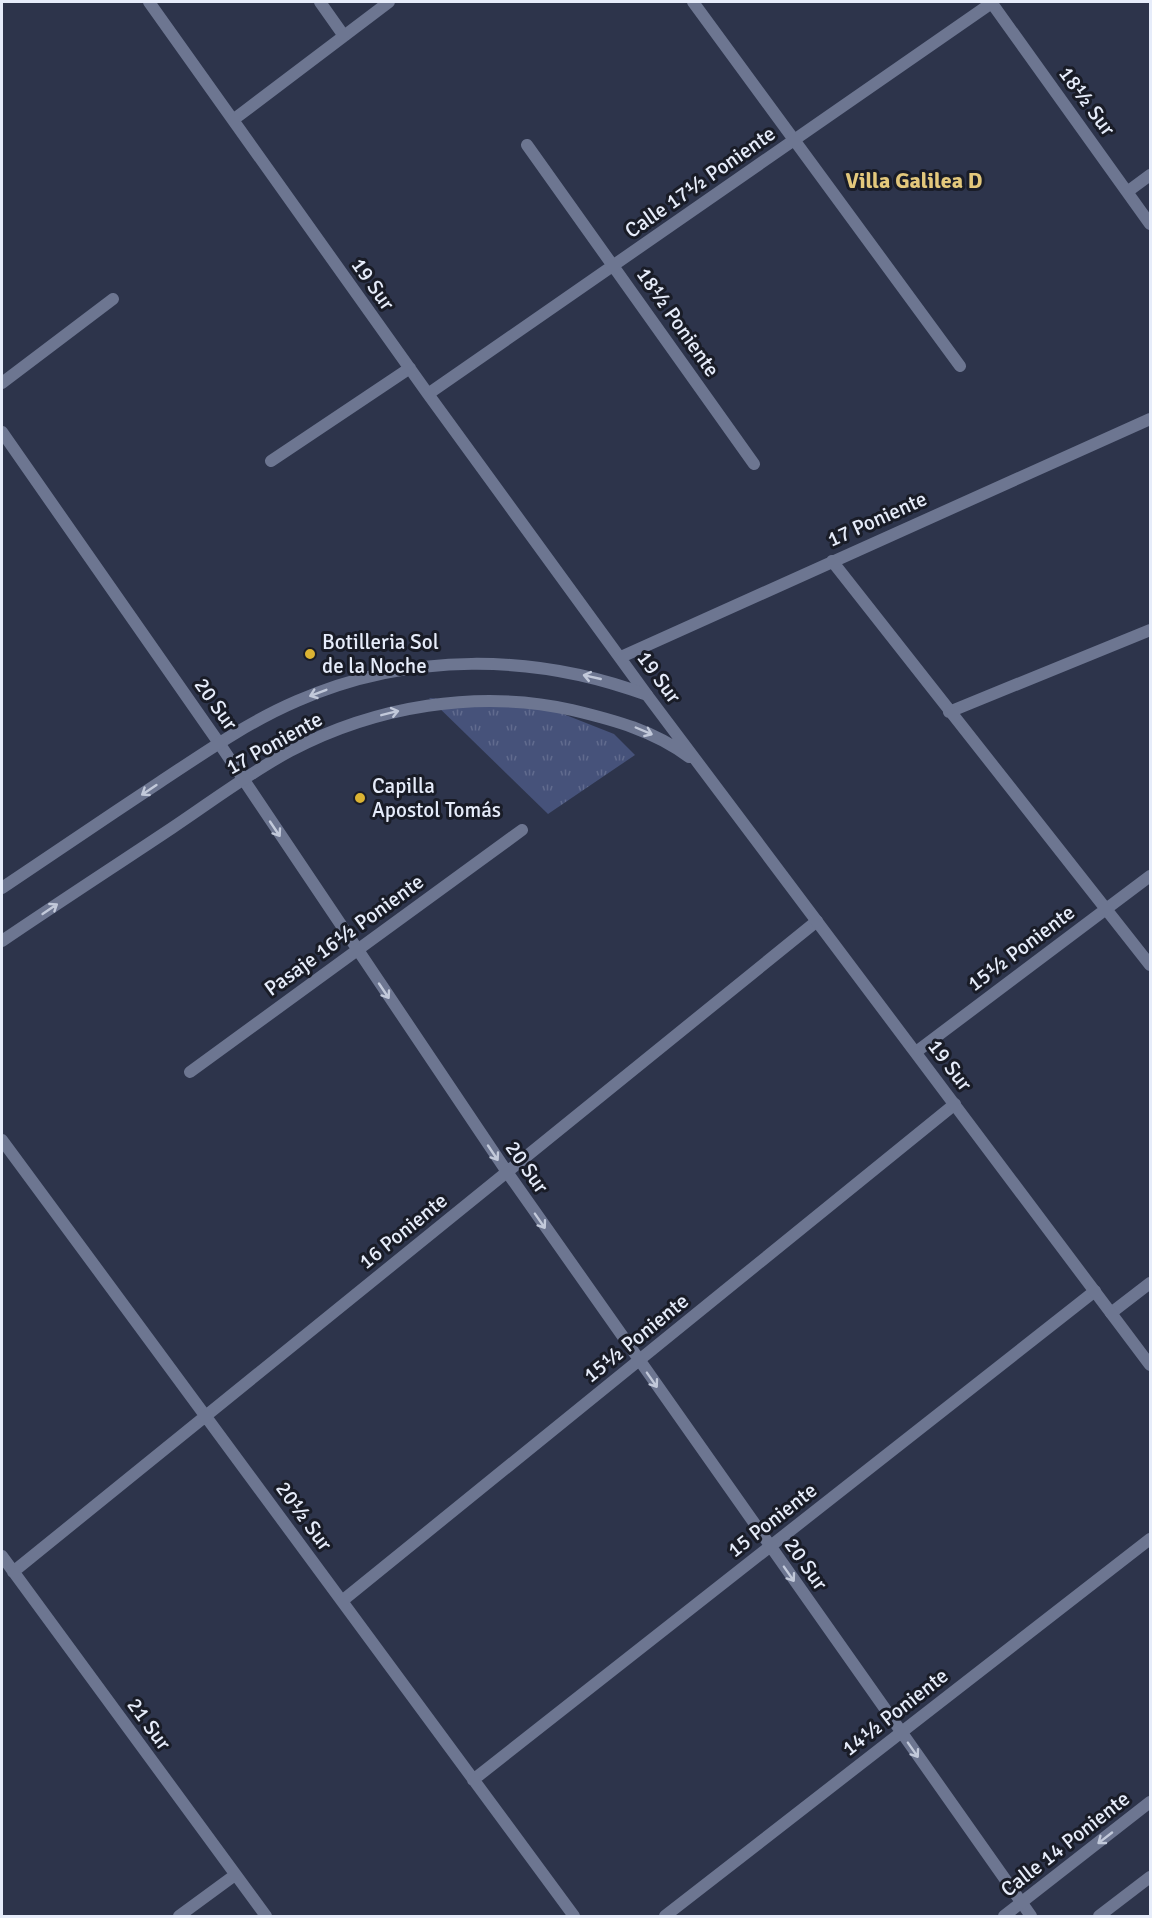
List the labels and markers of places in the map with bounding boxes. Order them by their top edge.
place label: Botilleria Sol de la Noche [322,629,439,679]
marker: Botilleria Sol de la Noche [303,647,317,661]
place label: Capilla Apostol Tomás [372,773,501,823]
marker: Capilla Apostol Tomás [353,791,367,805]

